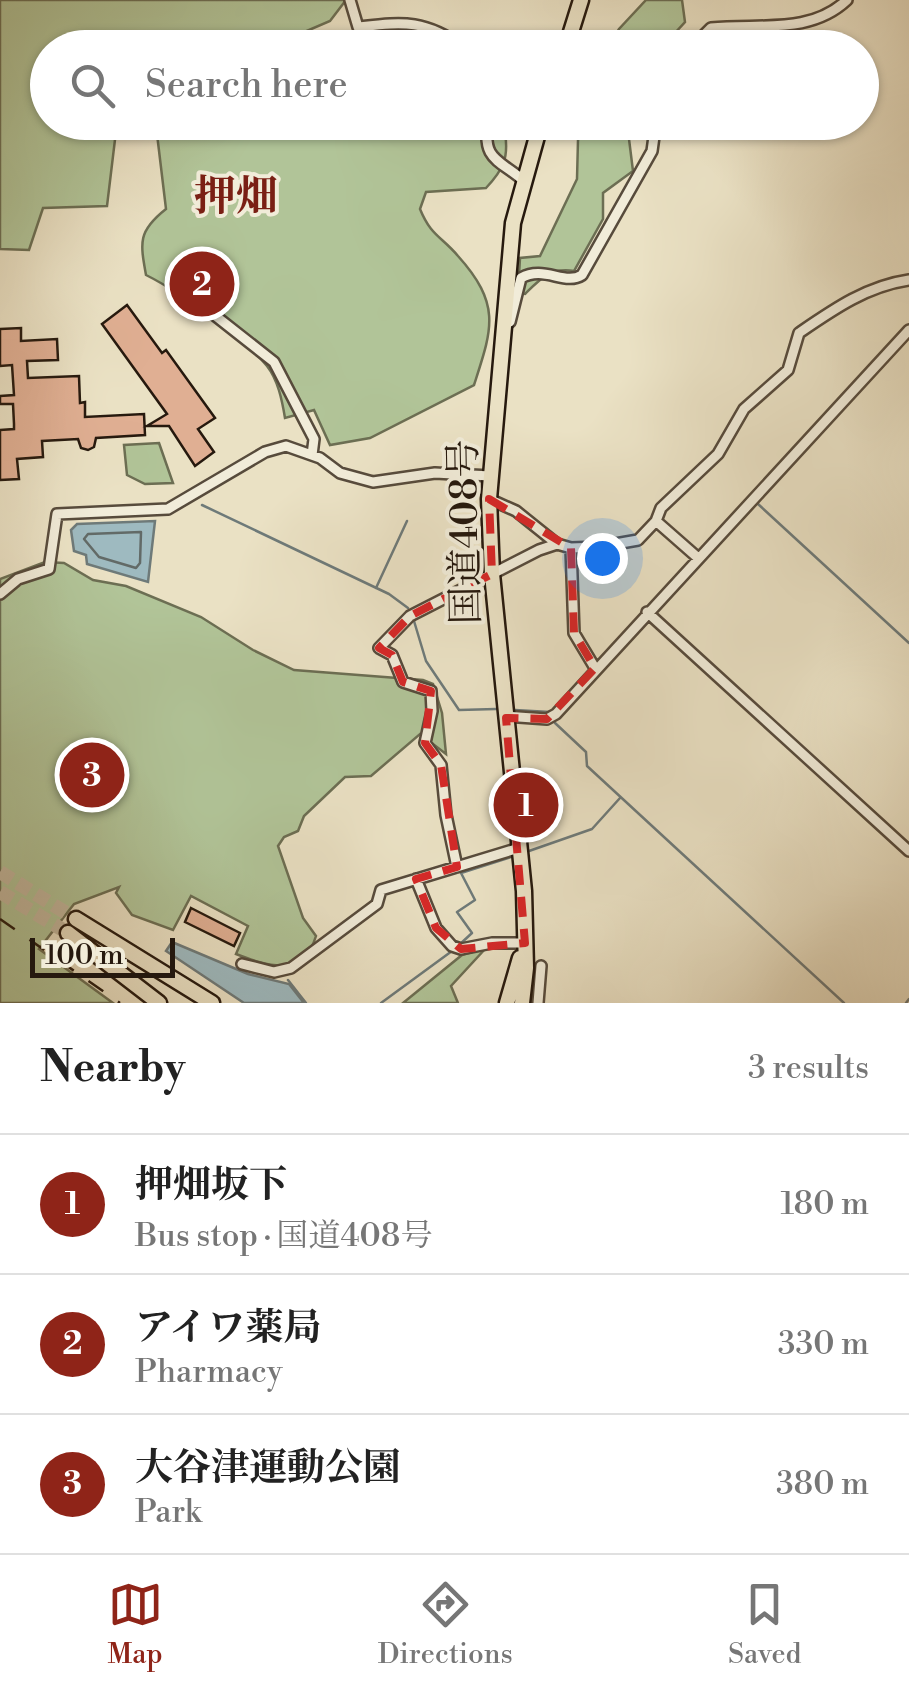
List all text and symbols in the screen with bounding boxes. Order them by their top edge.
search box [30,30,879,140]
icon: search [65,58,120,113]
text: Search here [145,62,348,109]
district label: 押畑 [194,171,278,224]
pin: 2 [170,246,234,322]
street label: 国道408号 [440,439,491,625]
your location [577,533,628,584]
pin: 3 [59,738,124,812]
pin: 1 [494,768,558,842]
scale bar [30,933,175,978]
text: 100 m [45,938,124,973]
text: Nearby [40,1042,185,1095]
text: 3 results [748,1048,869,1088]
text: 押畑坂下 [135,1162,287,1209]
text: 1 [65,1184,80,1224]
text: 180 m [780,1184,869,1224]
text: Bus stop · 国道408号 [135,1216,432,1256]
text: アイワ薬局 [135,1305,322,1352]
text: 2 [62,1324,83,1364]
text: 330 m [778,1324,869,1364]
text: Pharmacy [135,1352,283,1392]
text: 大谷津運動公園 [135,1445,401,1492]
text: 3 [63,1464,82,1504]
text: 380 m [776,1464,869,1504]
text: Park [135,1492,202,1532]
tab: Map [108,1577,163,1672]
tab: Directions [378,1577,513,1672]
tab: Saved [728,1577,801,1672]

